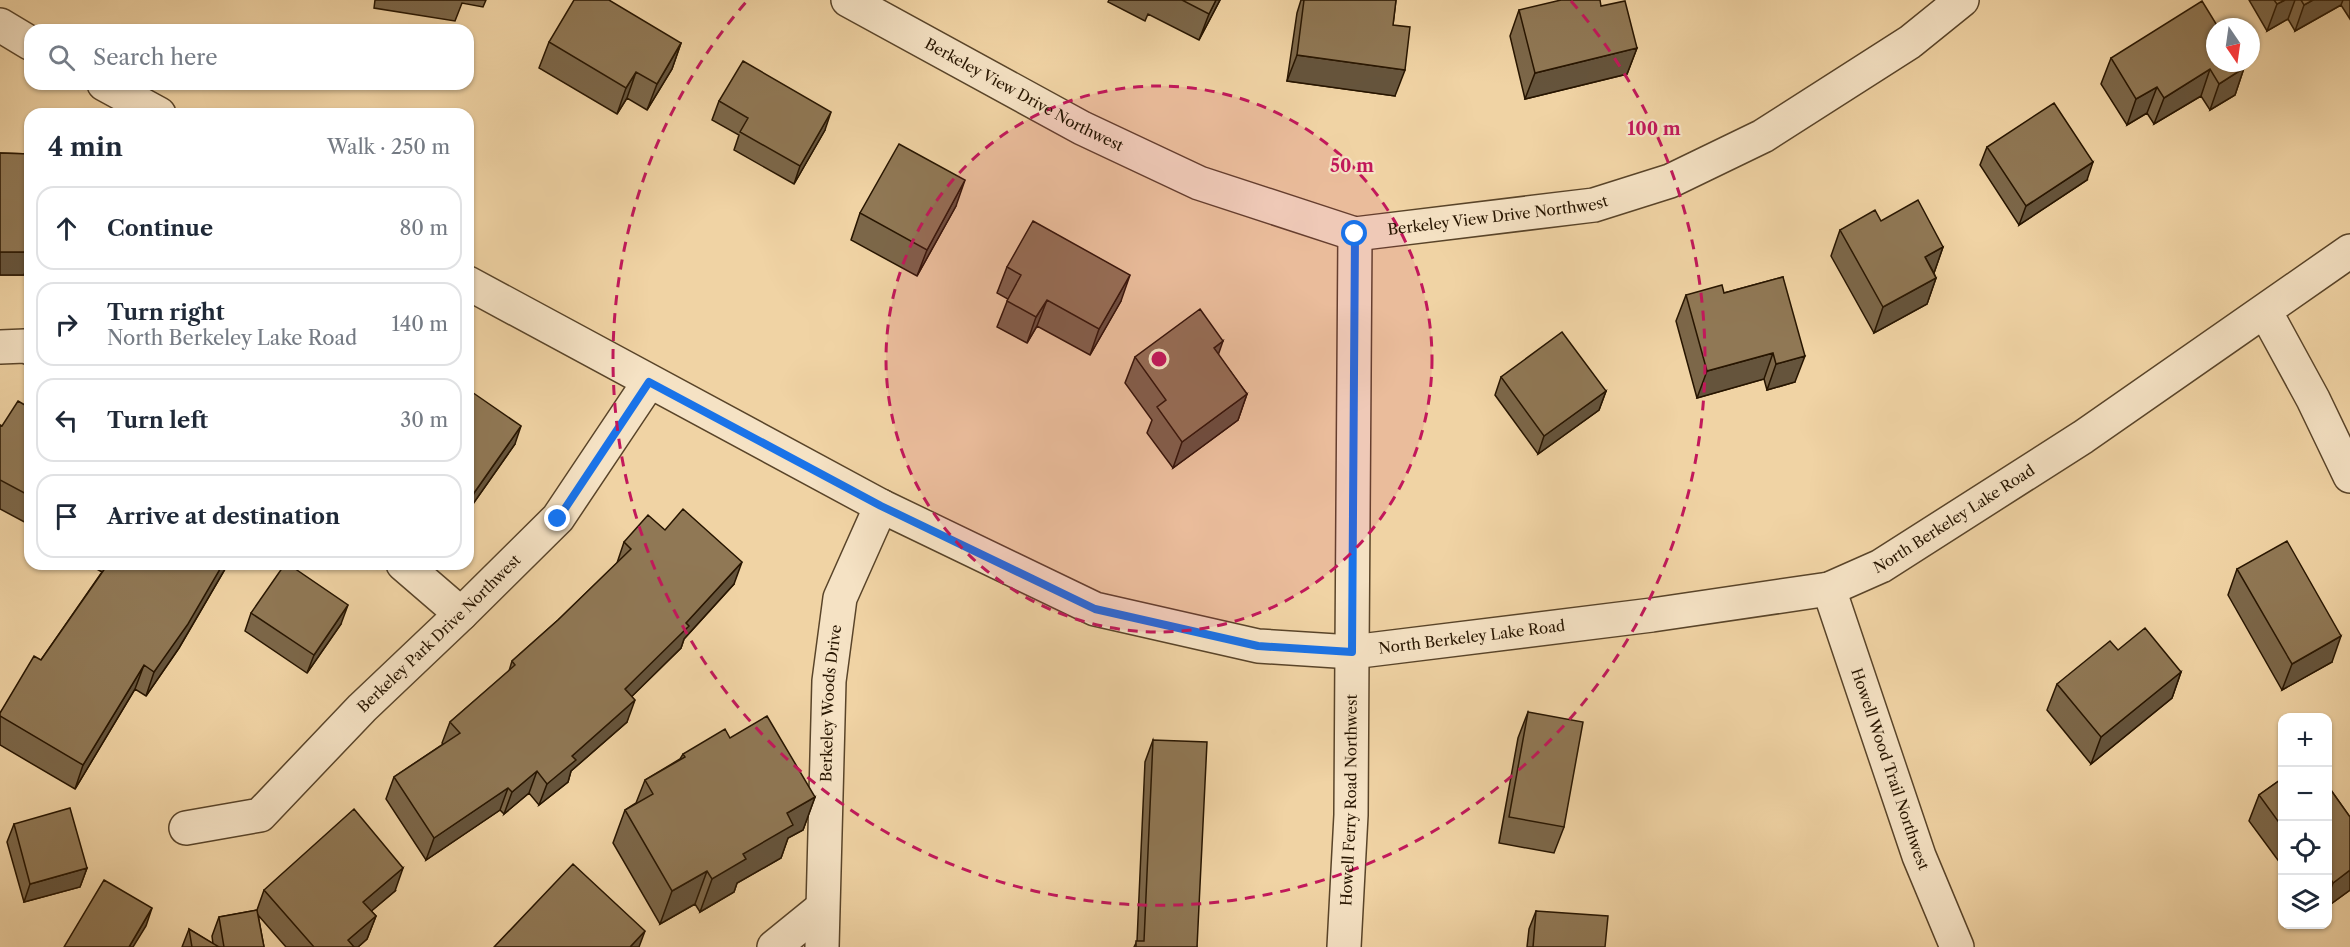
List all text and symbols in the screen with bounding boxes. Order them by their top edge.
north arrow [2206,18,2260,72]
search box [24,24,474,90]
street label: Berkeley View Drive Northwest [922,34,1127,155]
icon: search [45,41,78,74]
text: Search here [93,44,218,71]
text: 100 m [1627,118,1681,140]
text: 4 min [48,131,123,163]
text: Walk · 250 m [327,135,450,159]
text: 50 m [1330,155,1374,177]
street label: Berkeley View Drive Northwest [1386,191,1611,239]
icon: ahead [50,212,83,245]
text: Continue [107,215,213,242]
text: 80 m [400,216,448,240]
route start [1341,220,1367,246]
text: Turn right [107,299,225,326]
icon: right [50,308,83,341]
text: 140 m [391,312,448,336]
text: North Berkeley Lake Road [107,326,357,350]
centre of rings [1149,349,1169,369]
icon: left [50,404,83,437]
text: Turn left [107,407,208,434]
text: 30 m [400,408,448,432]
street label: North Berkeley Lake Road [1870,460,2038,577]
icon: arrive [50,500,83,533]
text: Arrive at destination [107,503,340,530]
route end [544,505,570,531]
street label: Berkeley Park Drive Northwest [353,550,525,716]
street label: North Berkeley Lake Road [1377,616,1566,658]
street label: Berkeley Woods Drive [816,623,845,782]
street label: Howell Wood Trail Northwest [1847,665,1934,873]
street label: Howell Ferry Road Northwest [1336,693,1361,906]
map controls [2278,713,2332,929]
button: + [2278,713,2332,767]
button: − [2278,767,2332,821]
button: locate [2278,821,2332,875]
button: layers [2278,875,2332,929]

